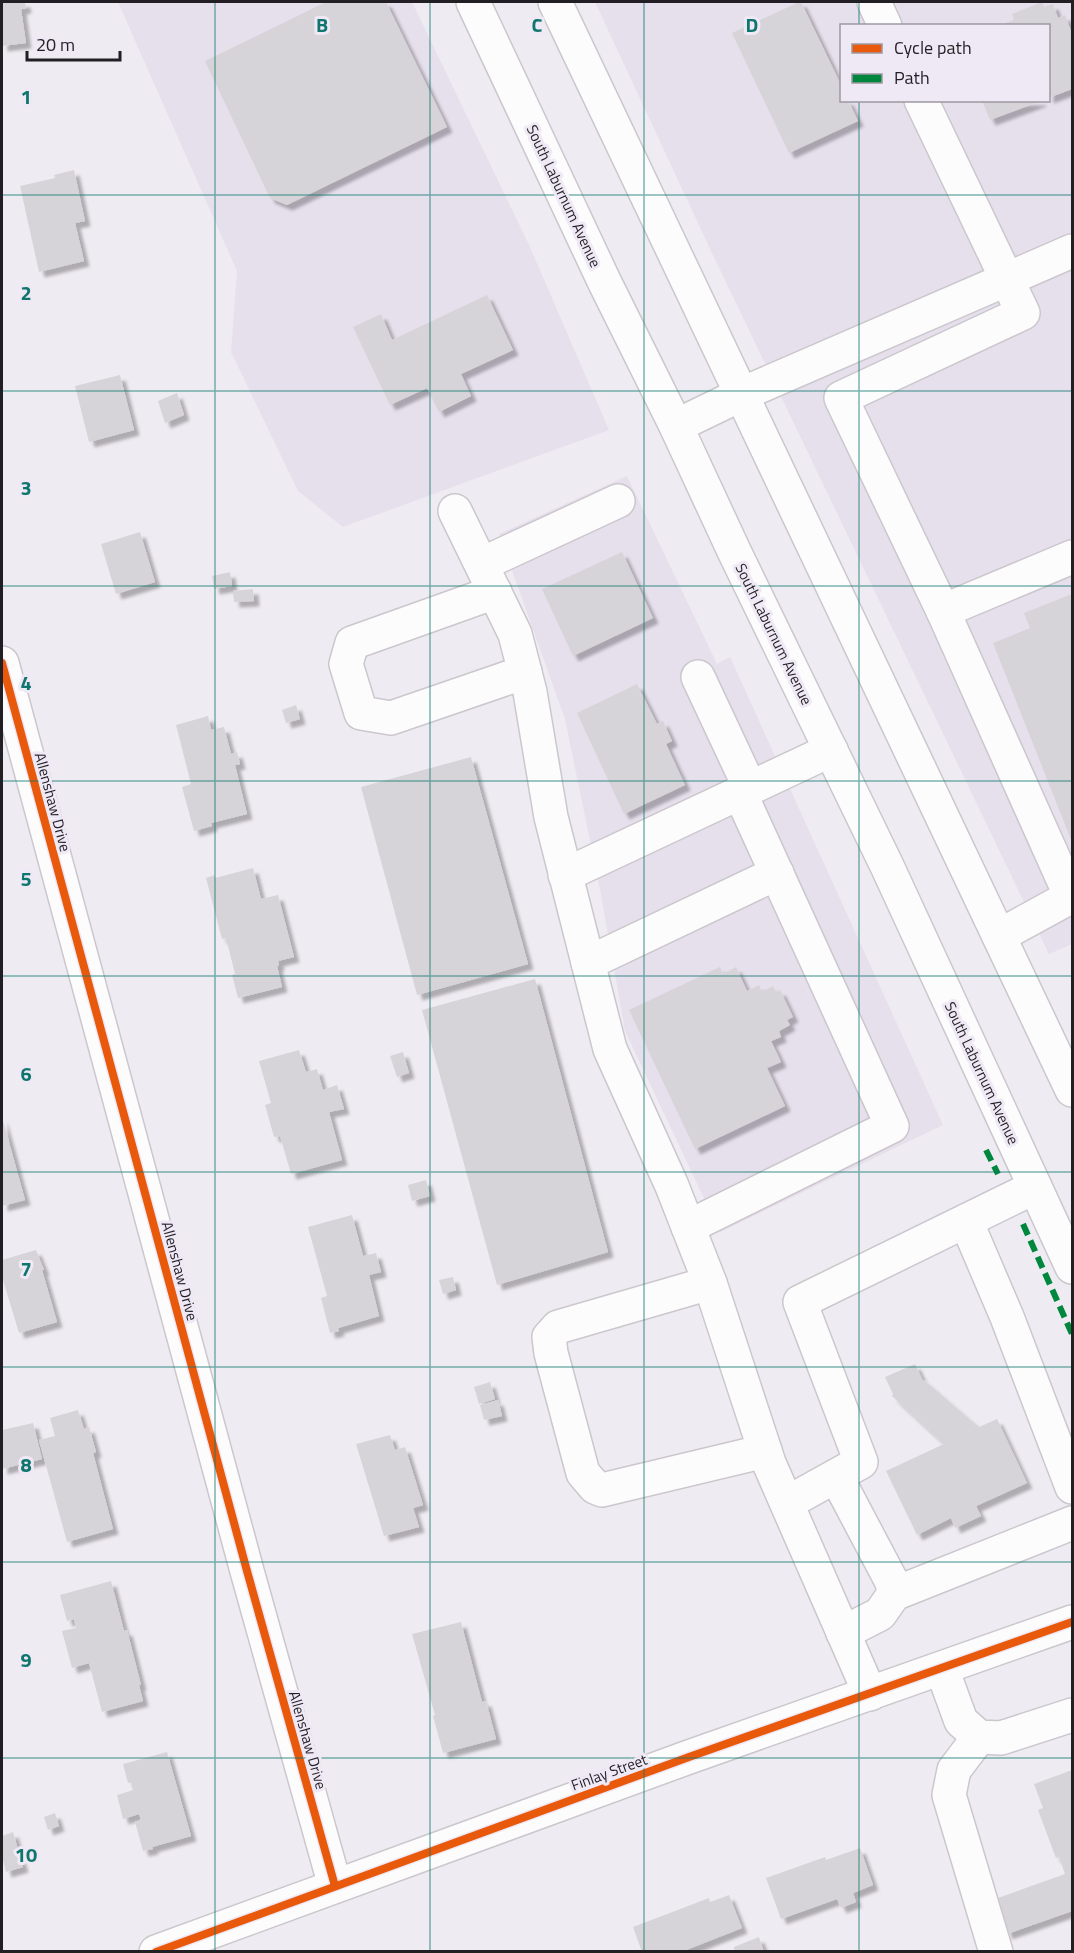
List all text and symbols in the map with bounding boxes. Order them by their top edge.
text: B [316,9,328,40]
text: C [532,9,543,40]
text: D [746,9,758,40]
scale bar [27,24,120,62]
legend [840,24,1050,102]
text: 20 m [36,31,75,58]
text: Cycle path [894,34,972,61]
text: Path [894,64,930,91]
text: 1 [20,81,32,112]
street label: South Laburnum Avenue [521,121,607,271]
text: 2 [20,277,32,308]
text: 3 [20,472,32,503]
street label: South Laburnum Avenue [730,559,818,709]
text: 4 [20,667,32,698]
street label: Allenshaw Drive [29,750,77,854]
text: 5 [20,863,32,894]
street label: South Laburnum Avenue [939,998,1025,1148]
text: 6 [20,1058,32,1089]
street label: Allenshaw Drive [156,1219,204,1323]
text: 7 [20,1253,32,1284]
text: 8 [20,1449,32,1480]
text: 9 [20,1644,32,1675]
street label: Allenshaw Drive [283,1688,333,1792]
street label: Finlay Street [568,1747,651,1796]
text: 10 [15,1839,37,1870]

